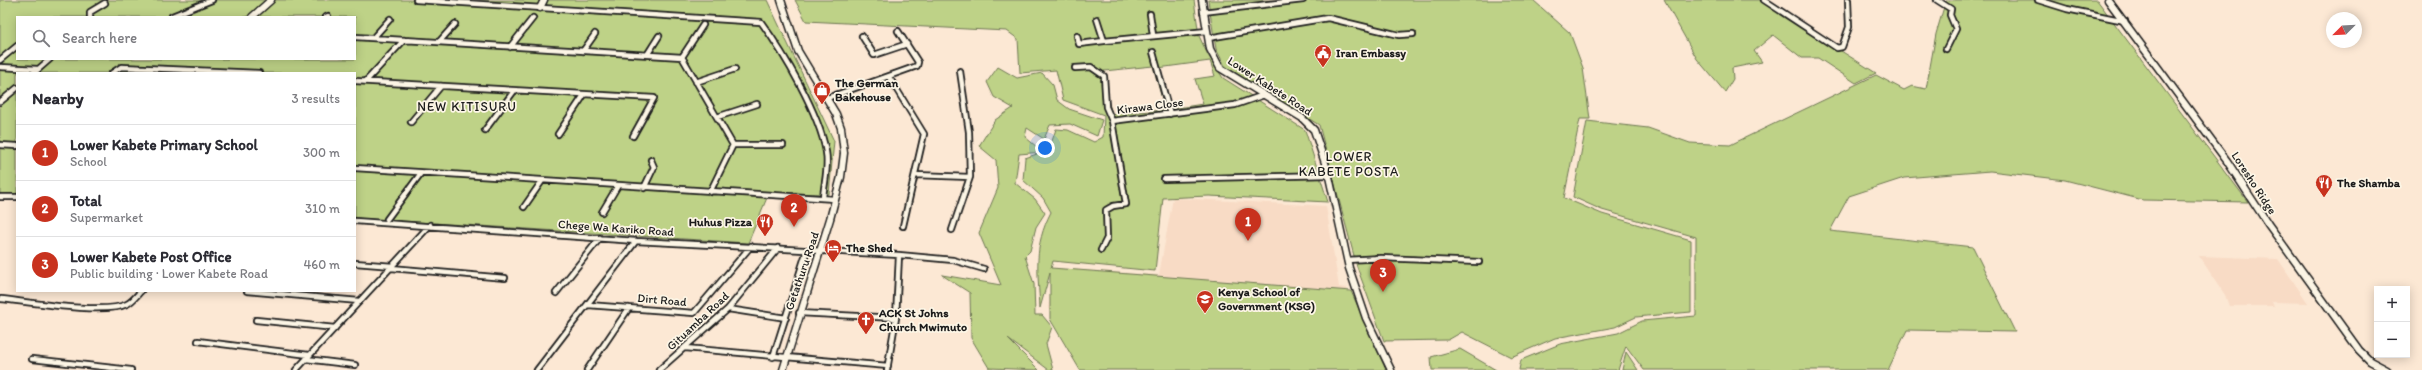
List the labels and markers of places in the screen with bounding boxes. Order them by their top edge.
public building icon: Iran Embassy [1313,43,1333,68]
place label: Iran Embassy [1336,46,1406,61]
place label: The German Bakehouse [834,76,898,104]
shop icon: The German Bakehouse [812,80,832,105]
restaurant icon: The Shamba [2314,173,2334,198]
place label: The Shamba [2336,176,2401,190]
pin: 2 [781,194,807,227]
pin: 1 [1235,208,1261,241]
restaurant icon: Huhus Pizza [755,212,775,237]
place label: Huhus Pizza [689,215,753,229]
hotel icon: The Shed [823,238,843,263]
place label: The Shed [845,241,893,255]
pin: 3 [1370,259,1396,292]
place label: Kenya School of Government (KSG) [1218,285,1315,314]
school or university icon: Kenya School of Government (KSG) [1195,289,1215,314]
place label: ACK St Johns Church Mwimuto [878,306,967,334]
church icon: ACK St Johns Church Mwimuto [856,310,876,335]

